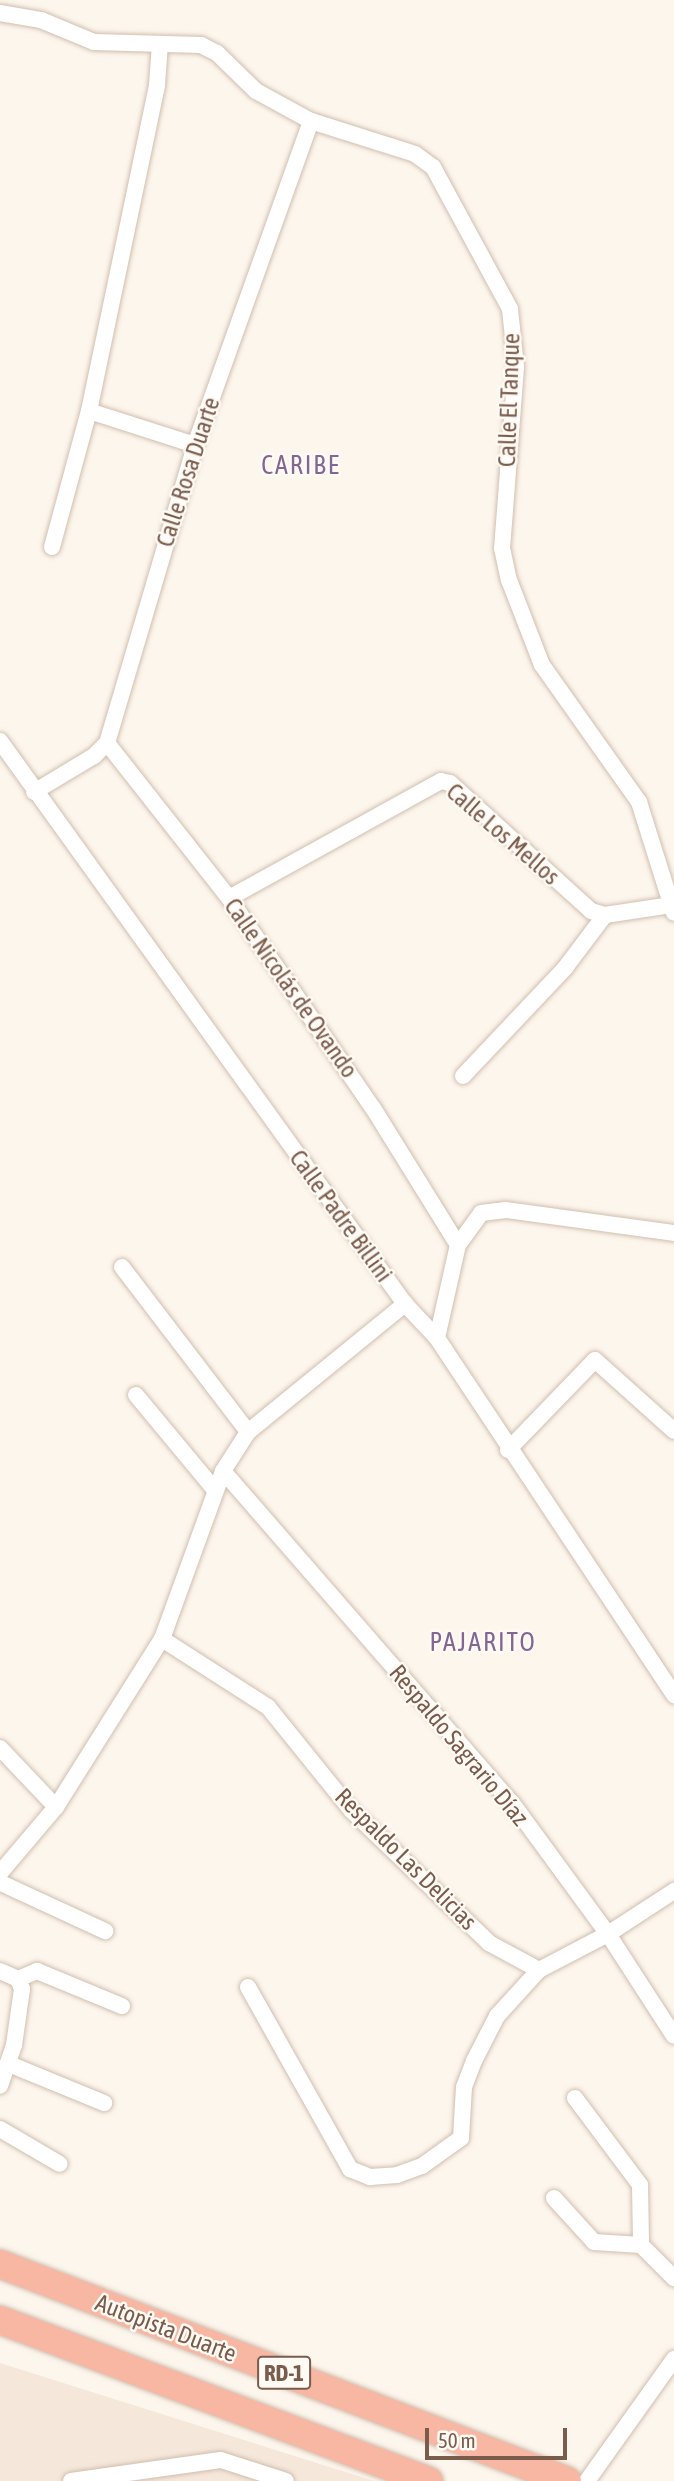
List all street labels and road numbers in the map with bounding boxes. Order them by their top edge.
street label: Calle El Tanque [492,333,526,467]
street label: Calle Rosa Duarte [150,394,226,550]
street label: Calle Los Mellos [441,777,565,891]
street label: Calle Nicolás de Ovando [218,893,364,1083]
street label: Calle Padre Billini [284,1144,398,1288]
street label: Respaldo Sagrario Díaz [383,1659,535,1831]
street label: Respaldo Las Delicias [329,1782,483,1936]
street label: Autopista Duarte [91,2288,241,2368]
road number: RD-1 [256,2354,312,2392]

